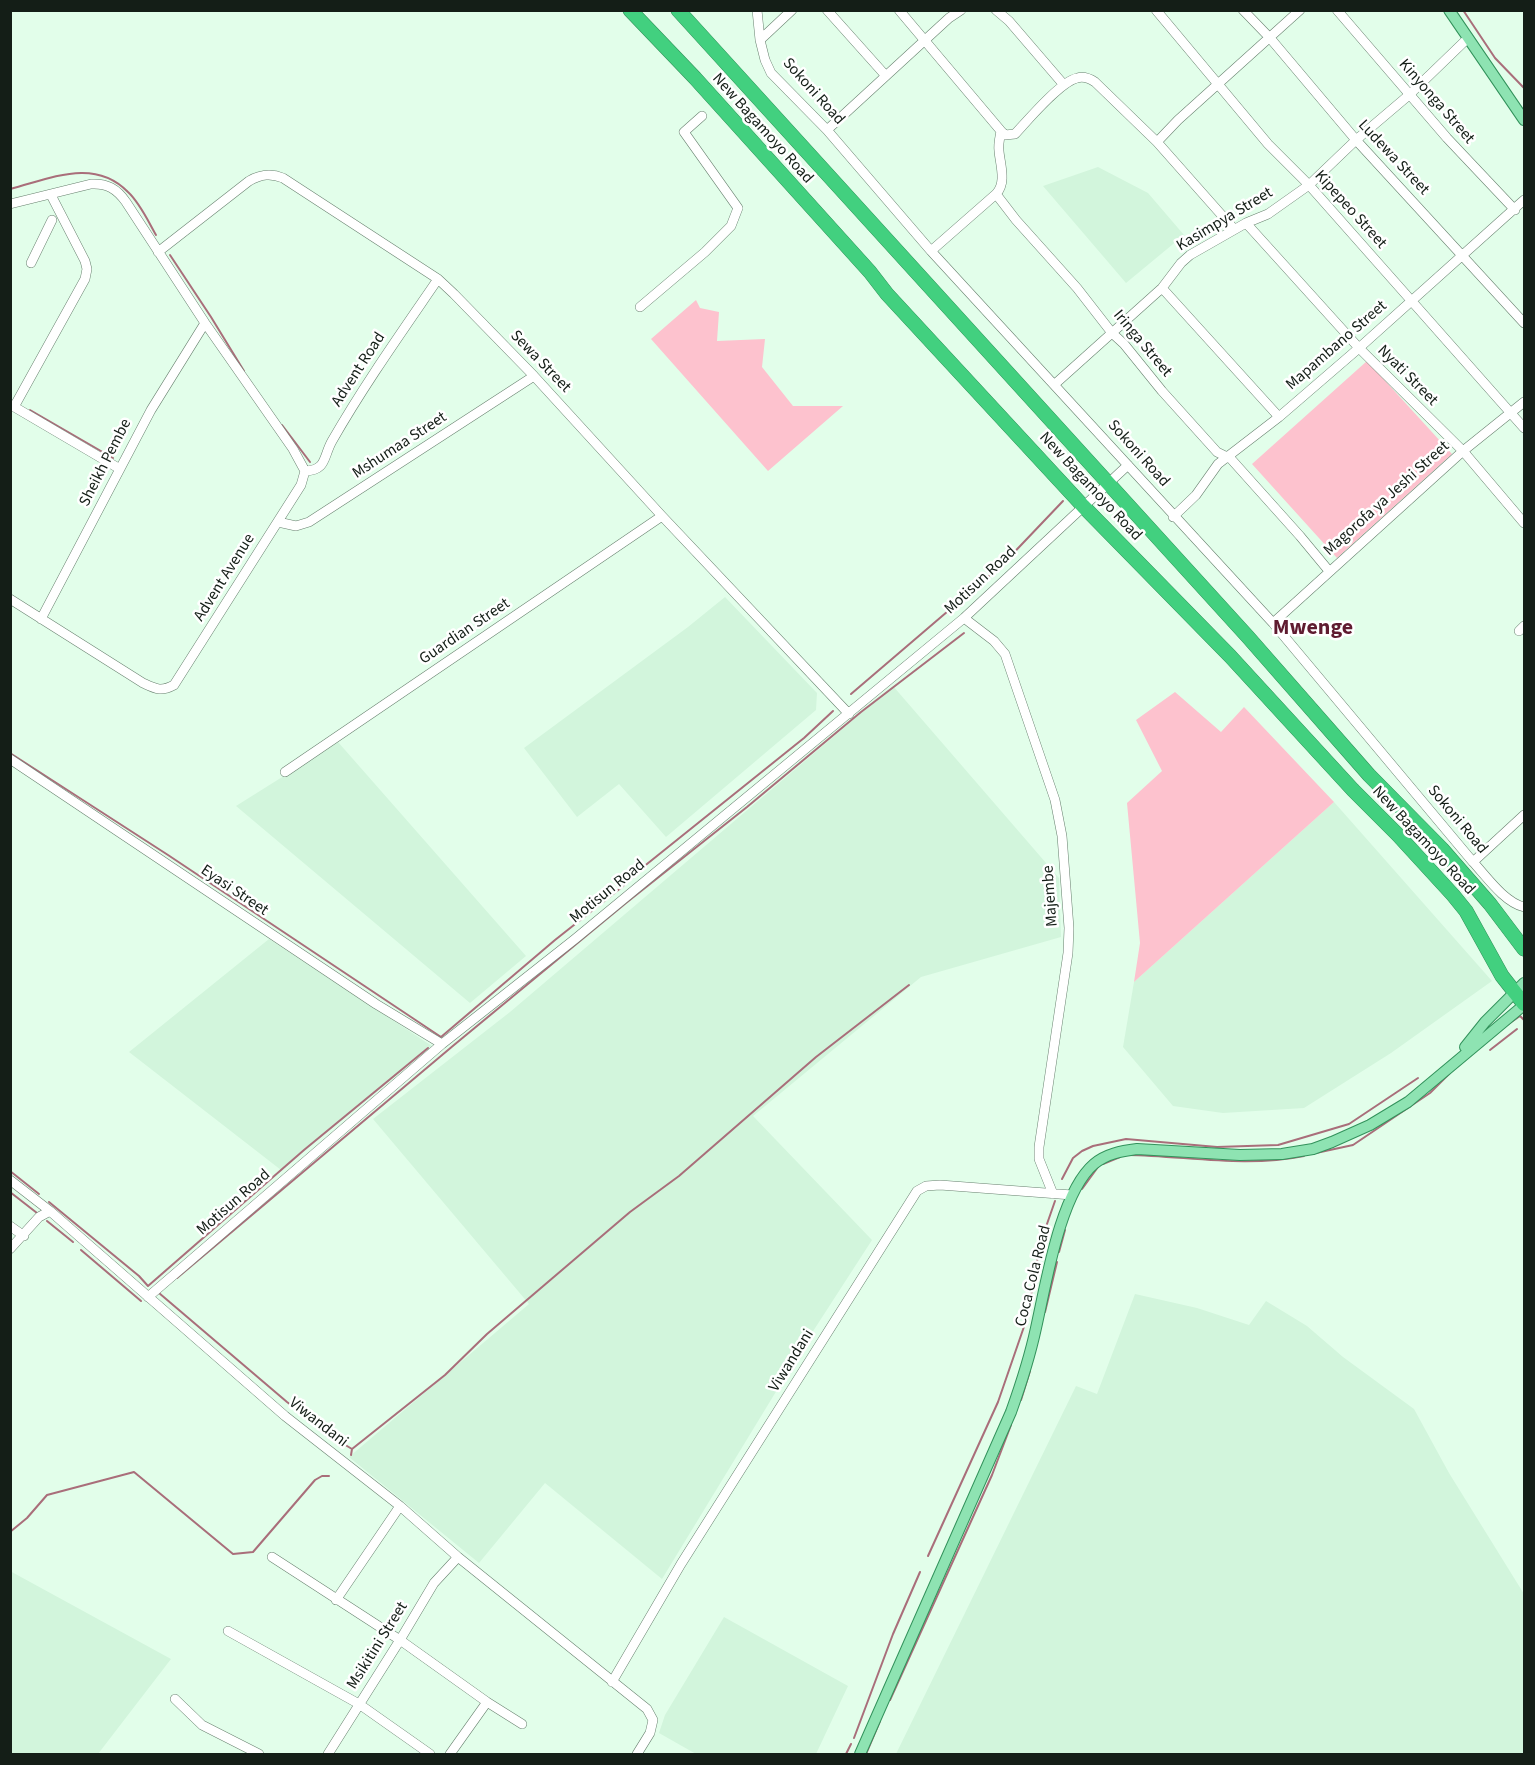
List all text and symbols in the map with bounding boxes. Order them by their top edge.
street label: Sokoni Road [778,54,848,130]
street label: Kinyonga Street [1394,56,1478,148]
street label: New Bagamoyo Road [707,70,817,188]
street label: Ludewa Street [1353,116,1433,200]
street label: Kipepeo Street [1310,167,1390,253]
street label: Kasimpya Street [1174,184,1276,256]
street label: Mapambano Street [1283,297,1391,395]
street label: Iringa Street [1108,307,1176,381]
street label: Sewa Street [506,327,574,397]
street label: Advent Road [328,329,390,411]
street label: Nyati Street [1373,342,1441,410]
street label: Mshumaa Street [349,408,451,484]
street label: Sheikh Pembe [76,416,136,510]
street label: Sokoni Road [1103,416,1173,492]
street label: New Bagamoyo Road [1035,429,1145,545]
street label: Magorofa ya Jeshi Street [1320,437,1454,561]
street label: Advent Avenue [190,531,260,625]
street label: Motisun Road [941,543,1021,619]
street label: Guardian Street [416,595,514,669]
district label: Mwenge [1273,616,1353,642]
street label: Sokoni Road [1423,782,1491,858]
street label: New Bagamoyo Road [1368,783,1478,899]
street label: Motisun Road [567,856,649,928]
street label: Eyasi Street [197,861,271,921]
street label: Majembe [1039,865,1063,927]
street label: Motisun Road [193,1166,275,1240]
street label: Coca Cola Road [1012,1223,1056,1329]
street label: Viwandani [765,1326,819,1396]
street label: Viwandani [285,1394,351,1452]
street label: Msikitini Street [344,1599,412,1693]

